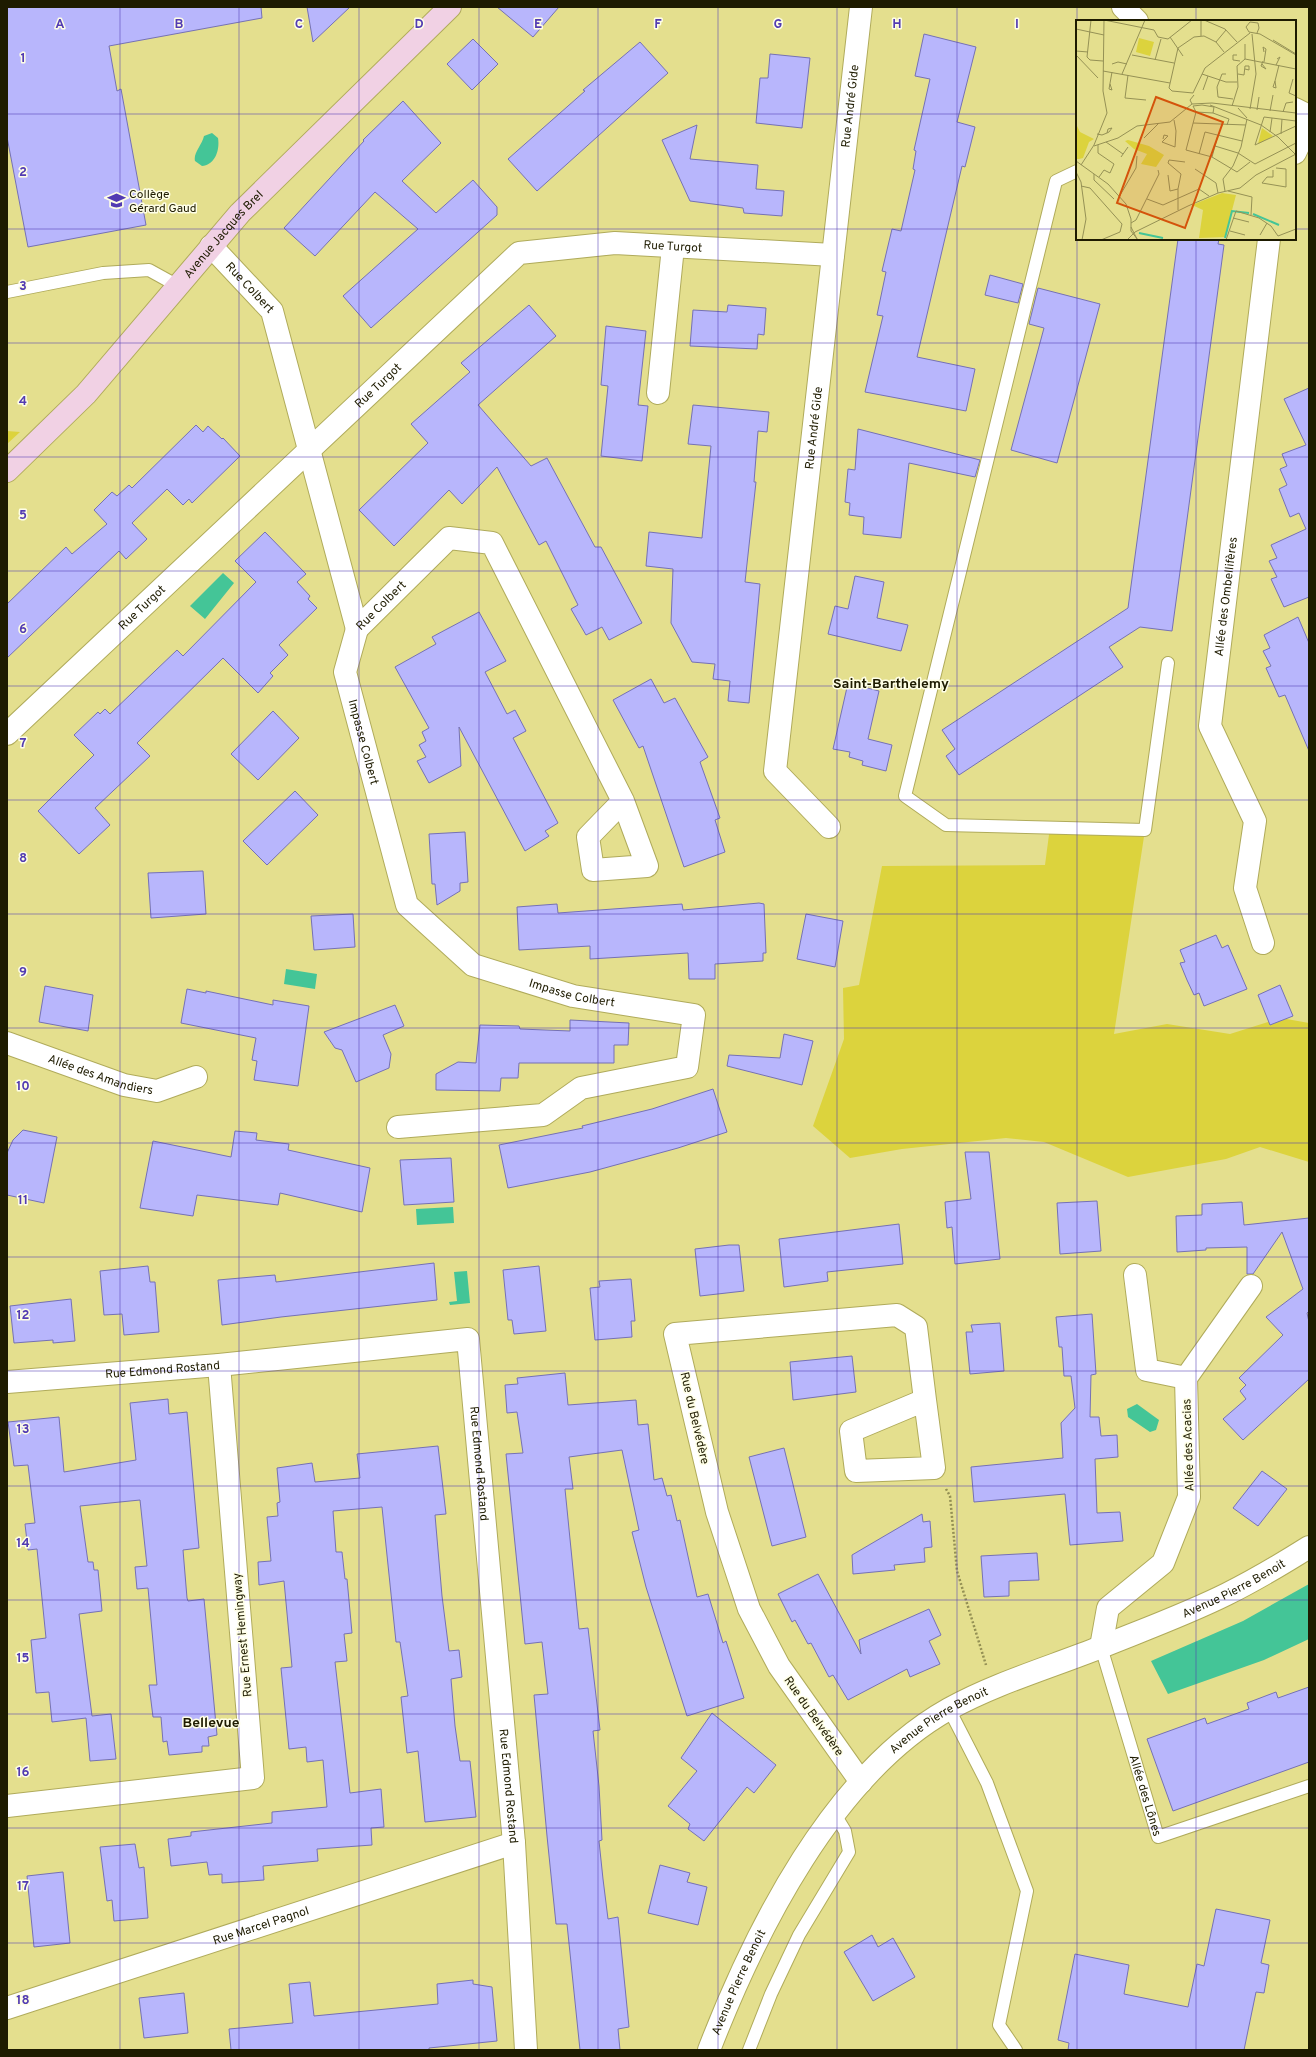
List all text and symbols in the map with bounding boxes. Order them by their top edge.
text: A [55,17,65,33]
text: B [175,17,184,33]
text: C [295,17,303,33]
text: D [414,17,424,33]
text: E [534,17,542,33]
text: F [654,17,662,33]
text: G [774,17,783,33]
text: H [892,17,902,33]
text: I [1015,17,1019,33]
inset map [1076,20,1296,240]
text: 1 [20,51,26,67]
street label: Rue André Gide [838,64,863,148]
text: 2 [19,165,27,181]
place label: Collège Gérard Gaud [129,187,197,217]
street label: Avenue Jacques Brel [181,188,267,282]
school or university icon: Collège Gérard Gaud [106,191,126,211]
street label: Rue Turgot [643,238,703,257]
street label: Rue Colbert [221,259,277,317]
text: 3 [19,279,27,295]
street label: Rue Turgot [352,360,406,412]
street label: Rue André Gide [802,386,827,470]
text: 4 [19,394,27,410]
text: 5 [19,508,27,524]
street label: Allée des Ombellifères [1211,536,1242,657]
street label: Rue Colbert [353,578,410,634]
street label: Rue Turgot [116,582,169,634]
text: 6 [19,622,27,638]
district label: Saint-Barthelemy [833,676,949,693]
street label: Impasse Colbert [344,698,382,787]
text: 7 [20,736,27,752]
text: 8 [19,851,27,867]
text: 9 [19,965,27,981]
street label: Impasse Colbert [527,976,616,1011]
street label: Allée des Amandiers [46,1051,154,1099]
text: 10 [16,1079,30,1095]
text: 11 [18,1193,28,1209]
text: 12 [16,1308,30,1324]
street label: Rue Edmond Rostand [105,1358,221,1383]
street label: Rue du Belvédère [676,1371,712,1466]
street label: Allée des Acacias [1179,1398,1199,1492]
street label: Rue Edmond Rostand [465,1405,492,1522]
text: 13 [17,1422,30,1438]
text: 14 [16,1536,30,1552]
street label: Avenue Pierre Benoit [1180,1556,1289,1623]
street label: Rue Ernest Hemingway [230,1572,256,1698]
text: 15 [16,1651,30,1667]
street label: Rue du Belvédère [780,1673,847,1760]
street label: Avenue Pierre Benoit [887,1684,991,1758]
district label: Bellevue [183,1715,240,1732]
street label: Rue Edmond Rostand [495,1728,521,1844]
street label: Allée des Lônes [1125,1753,1164,1838]
text: 16 [16,1765,30,1781]
text: 17 [17,1879,29,1895]
street label: Rue Marcel Pagnol [211,1903,311,1949]
street label: Avenue Pierre Benoit [709,1927,770,2038]
text: 18 [16,1993,30,2009]

